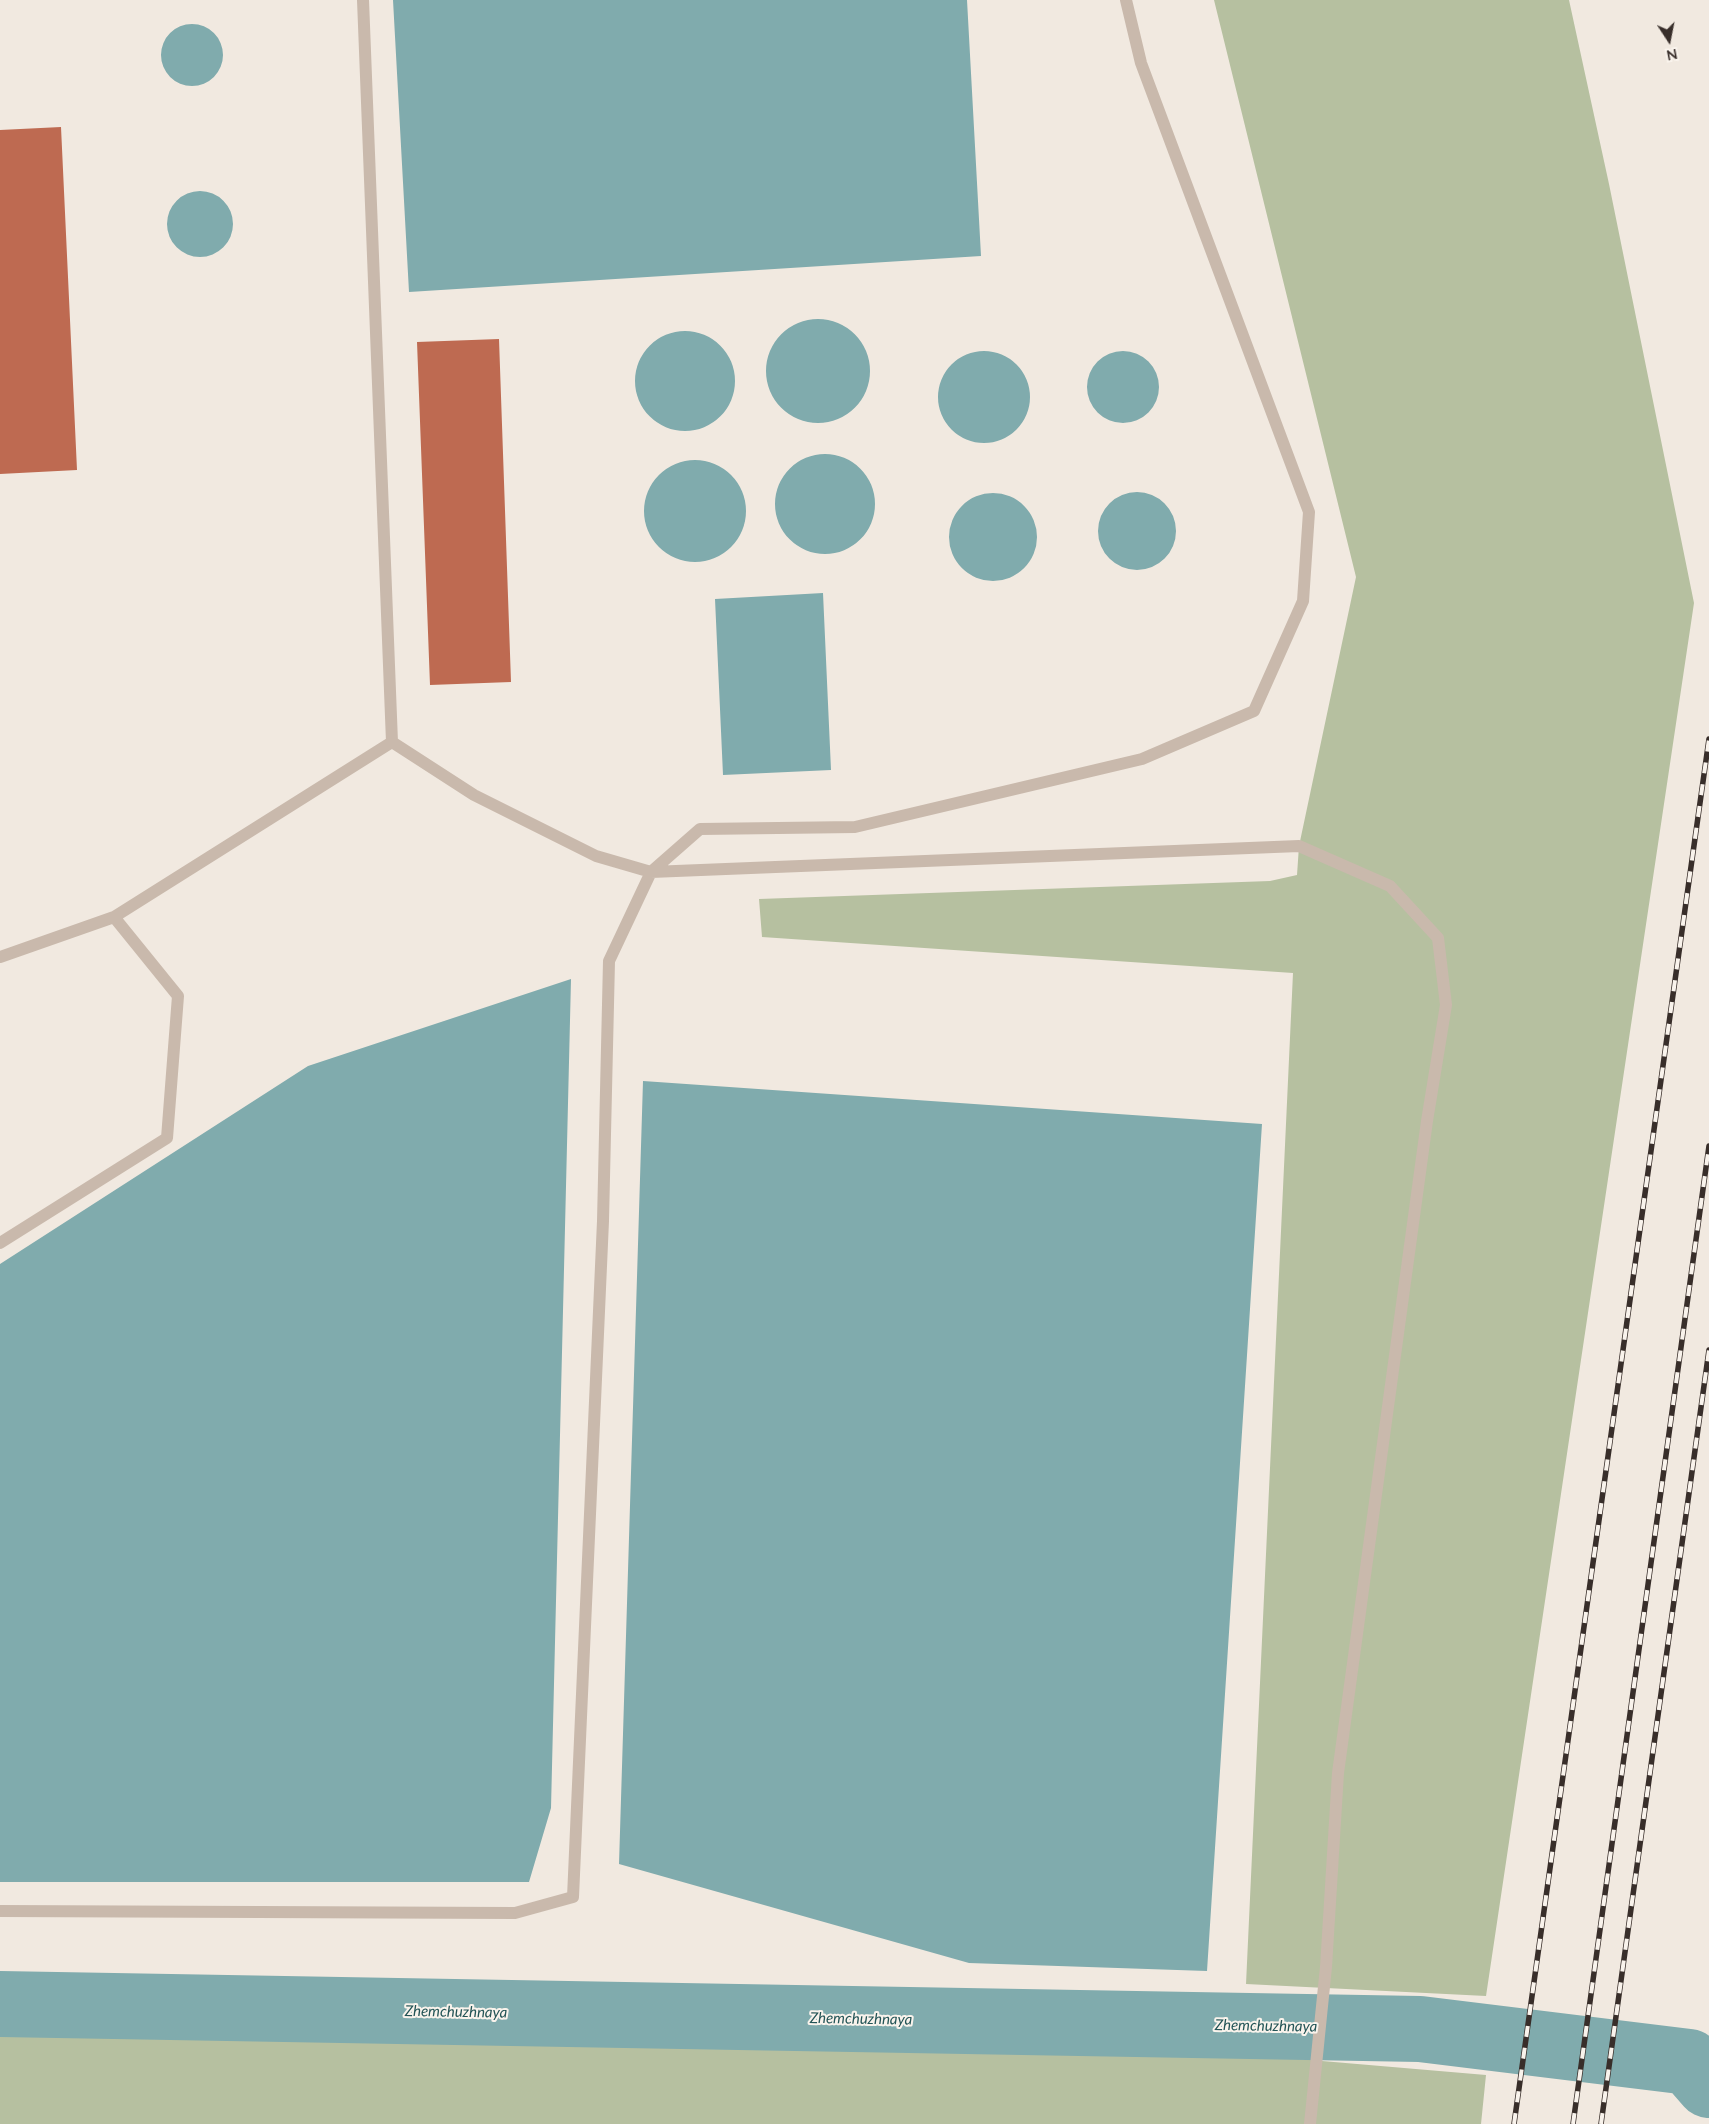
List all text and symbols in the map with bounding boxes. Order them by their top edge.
north arrow [1644,15,1694,65]
text: N [1665,46,1679,65]
water label: Zhemchuzhnaya [405,2002,507,2022]
water label: Zhemchuzhnaya [810,2009,912,2029]
water label: Zhemchuzhnaya [1215,2016,1317,2036]

